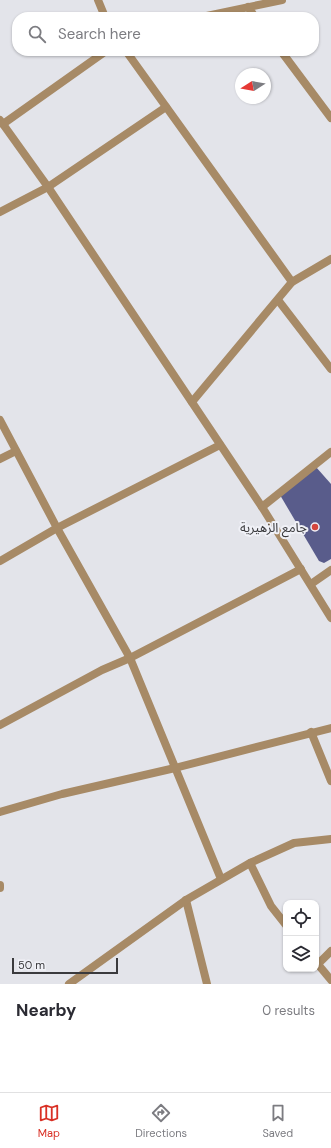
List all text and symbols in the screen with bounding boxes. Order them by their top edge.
search box [12,12,319,56]
icon: search [26,23,48,45]
text: Search here [58,24,141,44]
north arrow [235,68,271,104]
place label: جامع الزهيرية [240,519,307,538]
marker: جامع الزهيرية [310,522,320,532]
map controls [283,900,319,972]
button: locate [283,900,319,936]
button: layers [283,936,319,972]
scale bar [12,956,118,975]
text: 50 m [18,958,45,972]
text: Nearby [16,999,76,1021]
text: 0 results [262,1002,315,1019]
tab: Map [38,1102,60,1140]
tab: Directions [135,1102,187,1140]
tab: Saved [262,1102,293,1140]

